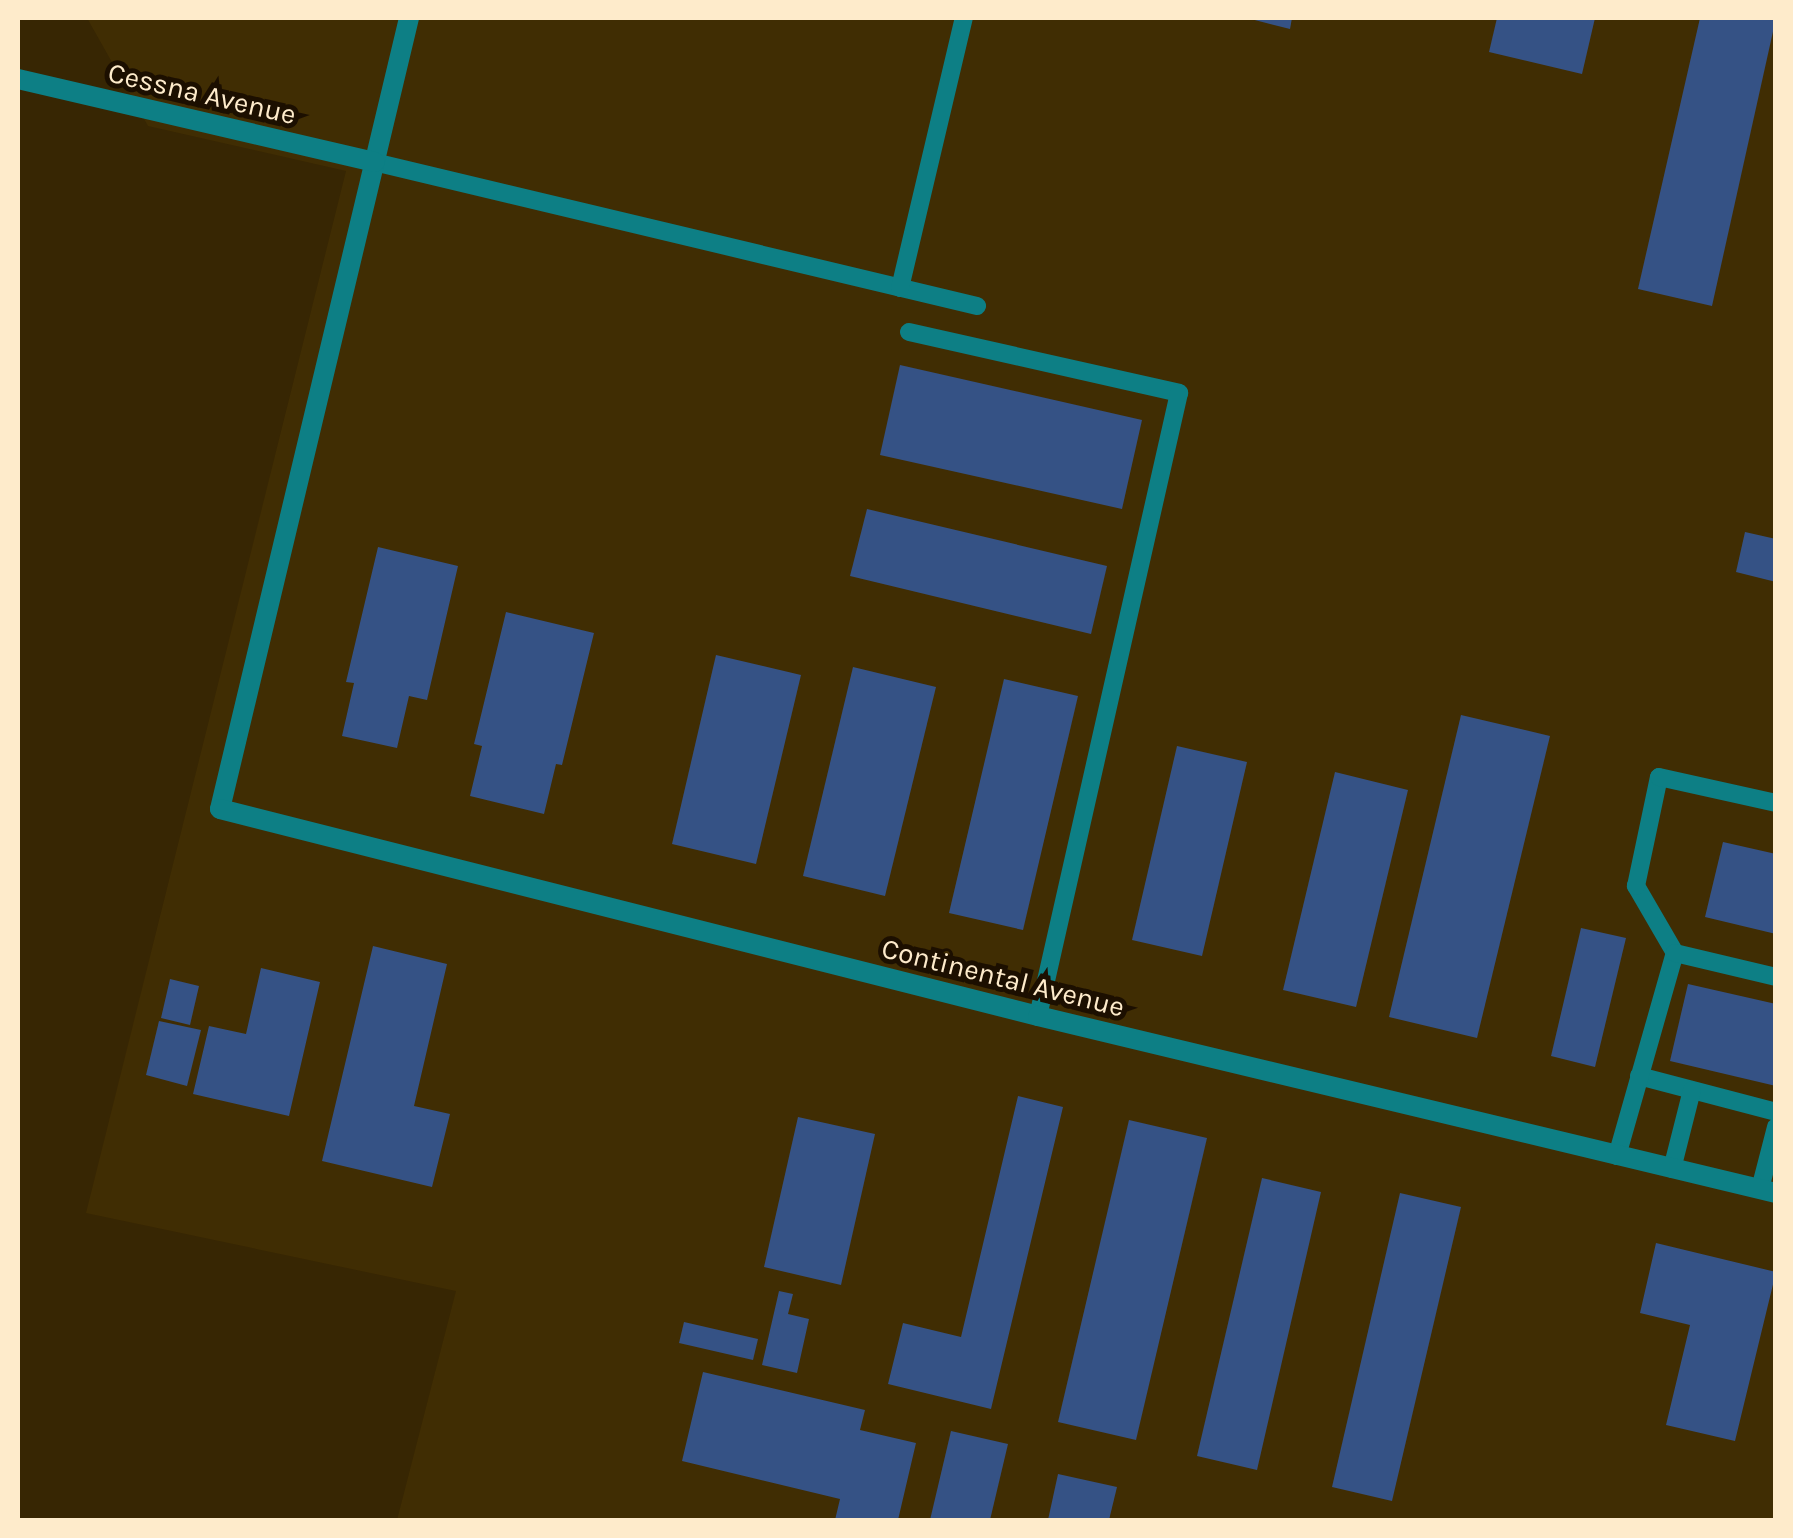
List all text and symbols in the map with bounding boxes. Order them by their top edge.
street label: Cessna Avenue [105,56,299,132]
street label: Continental Avenue [878,932,1128,1024]

